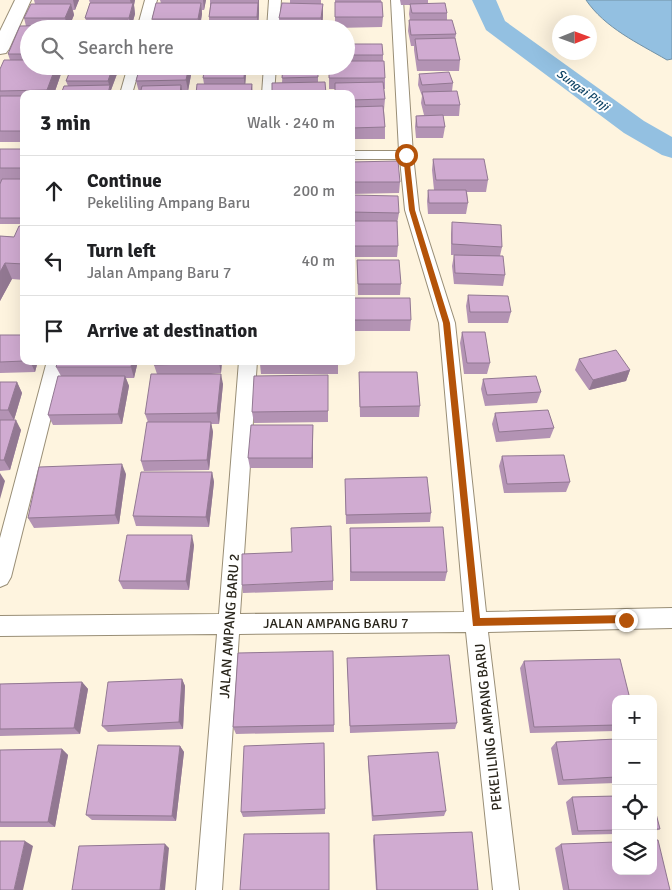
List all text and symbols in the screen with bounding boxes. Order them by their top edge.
north arrow [552,15,597,60]
search box [20,20,355,75]
icon: search [38,34,66,62]
text: Search here [78,36,174,60]
water label: Sungai Pinji [553,66,613,116]
text: 3 min [40,110,91,136]
text: Walk · 240 m [247,113,335,133]
route start [395,144,418,167]
text: Continue [87,169,162,193]
icon: ahead [40,177,68,205]
text: 200 m [293,181,335,201]
text: Pekeliling Ampang Baru [87,193,250,213]
text: Turn left [87,239,156,263]
icon: left [40,247,68,275]
text: 40 m [301,251,335,271]
text: Jalan Ampang Baru 7 [87,263,231,283]
icon: arrive [40,317,68,345]
text: Arrive at destination [87,319,258,343]
street label: JALAN AMPANG BARU 2 [216,553,243,699]
route end [615,609,638,632]
street label: JALAN AMPANG BARU 7 [263,615,409,632]
street label: PEKELILING AMPANG BARU [471,643,506,811]
map controls [612,695,657,875]
button: + [612,695,657,740]
button: − [612,740,657,785]
button: locate [612,785,657,830]
button: layers [612,830,657,875]

